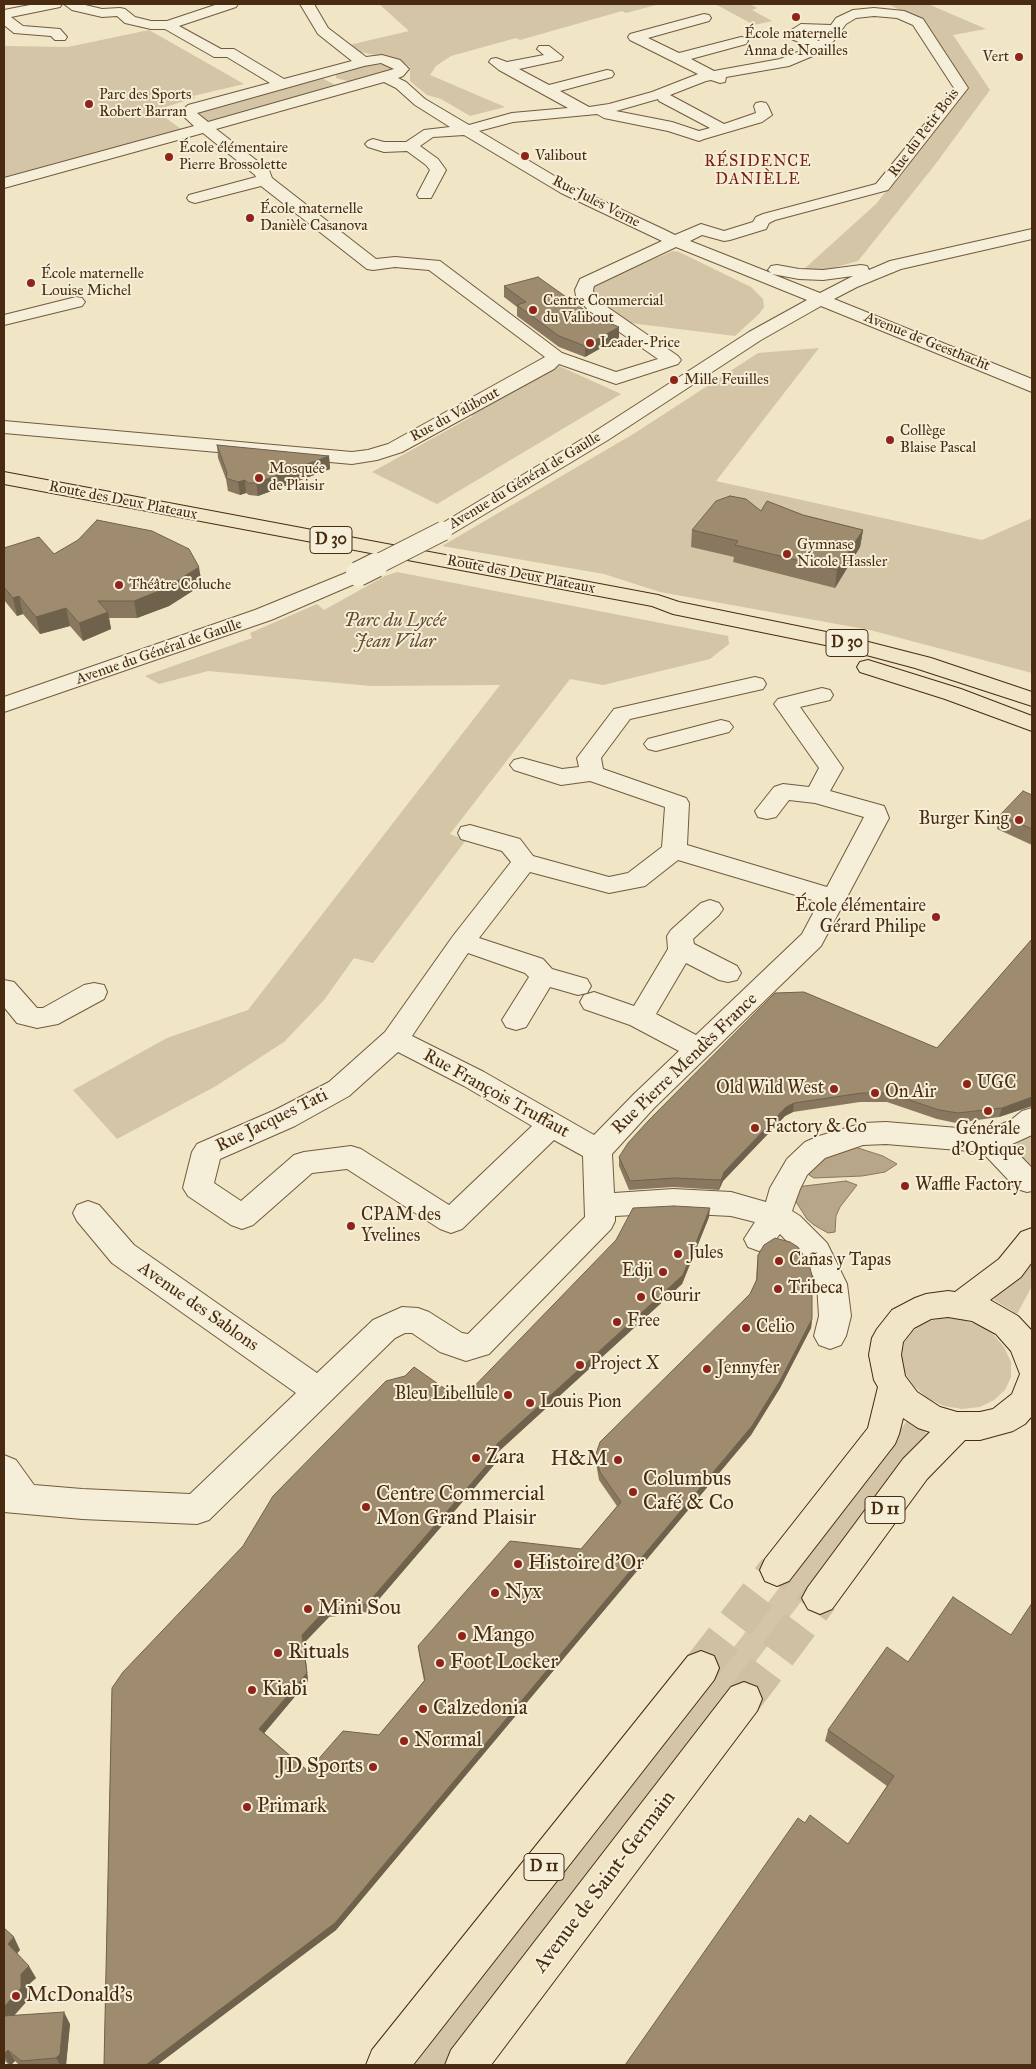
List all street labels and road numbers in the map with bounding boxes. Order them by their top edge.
street label: Rue du Petit Bois [885,85,963,181]
street label: Rue Jules Verne [549,172,643,232]
street label: Avenue de Geesthacht [861,309,993,375]
street label: Rue du Valibout [407,384,503,446]
street label: Avenue du Général de Gaulle [446,428,604,534]
street label: Route des Deux Plateaux [47,478,199,524]
road number: D 30 [310,526,352,554]
street label: Route des Deux Plateaux [445,552,597,598]
street label: Avenue du Général de Gaulle [74,615,244,689]
road number: D 30 [826,630,868,656]
street label: Rue Pierre Mendès France [608,989,762,1139]
street label: Rue François Truffaut [419,1045,573,1143]
street label: Rue Jacques Tati [213,1085,331,1157]
street label: Avenue des Sablons [134,1257,262,1357]
road number: D 11 [865,1496,905,1524]
street label: Avenue de Saint-Germain [528,1786,682,1978]
road number: D 11 [524,1854,564,1880]

